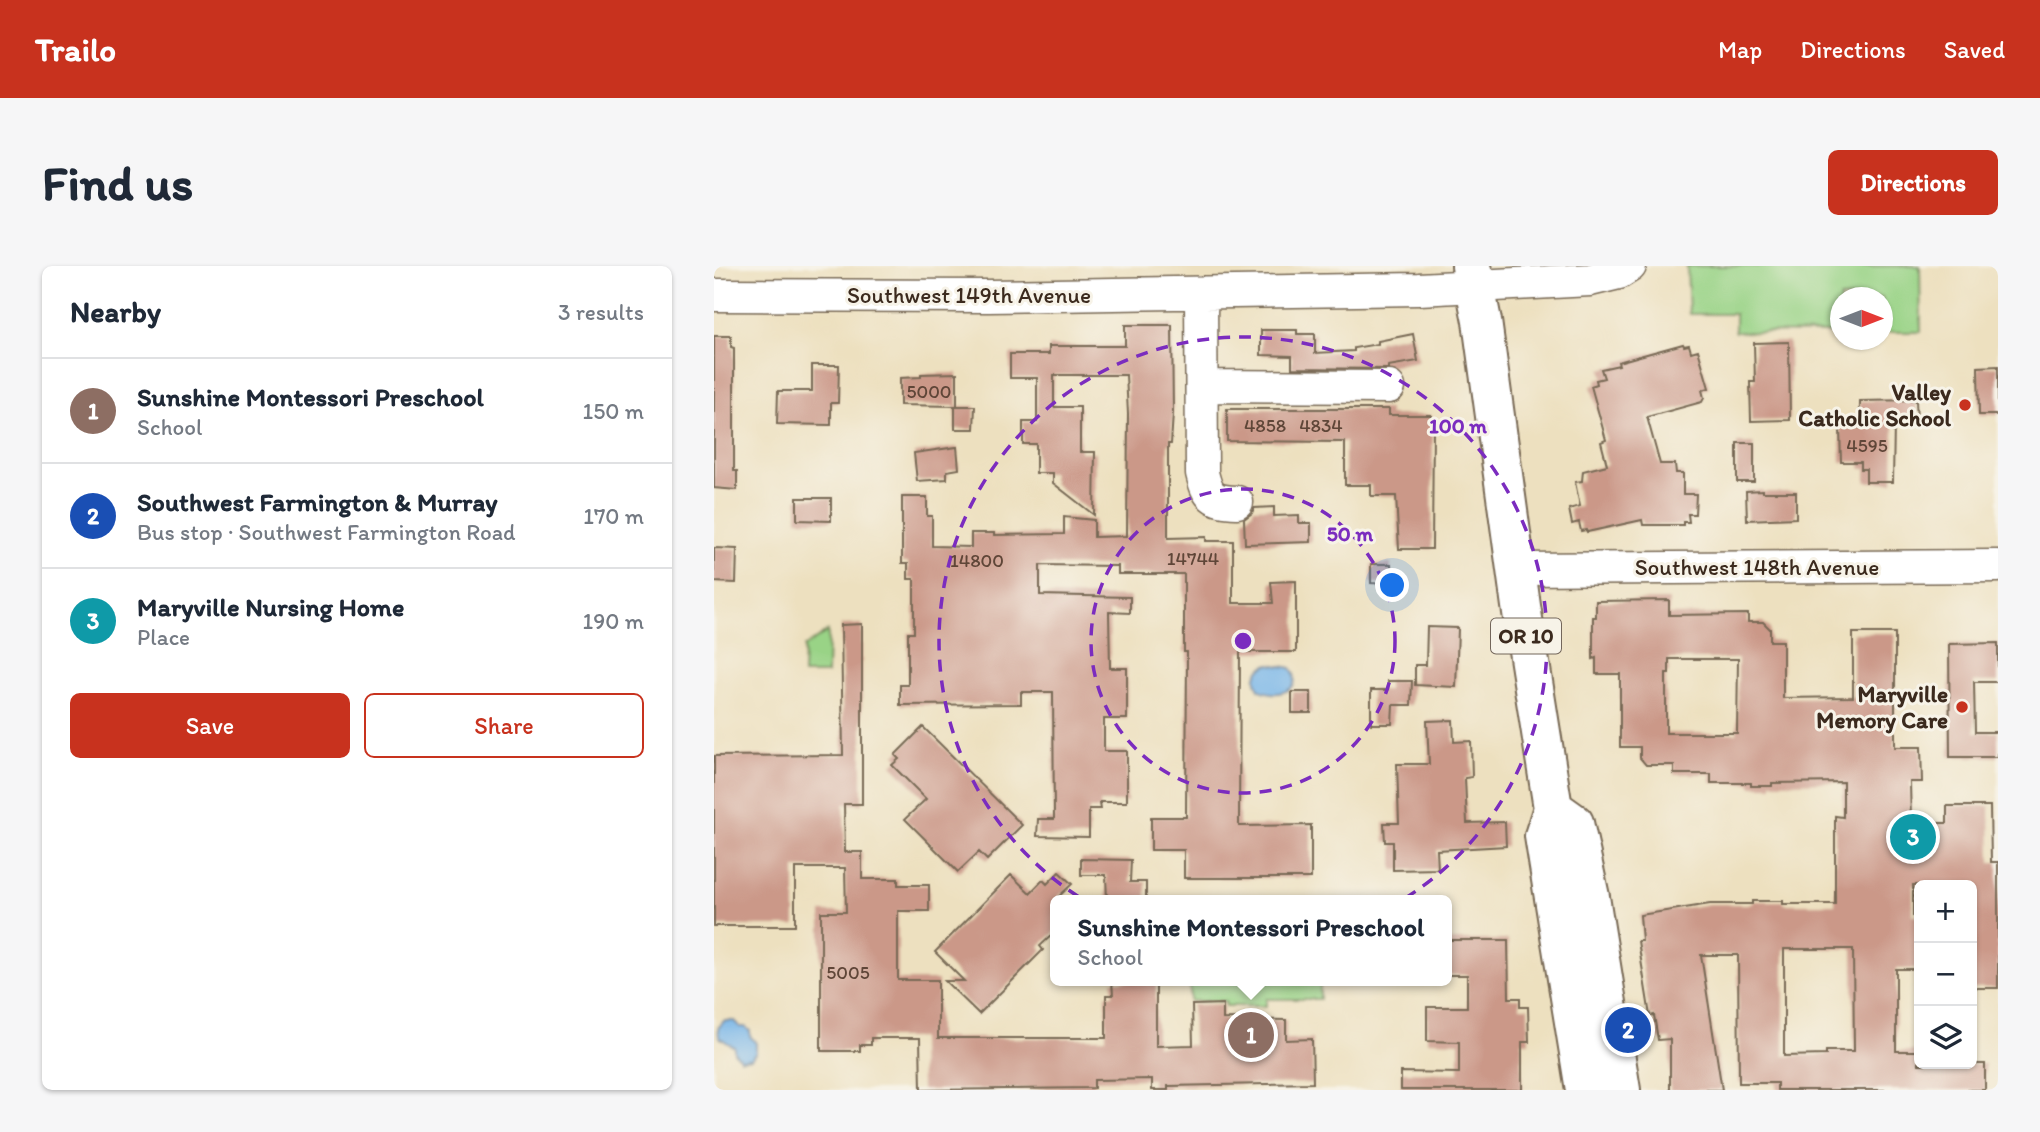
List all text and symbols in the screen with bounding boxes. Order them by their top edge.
text: Trailo [35,30,116,69]
text: Map [1718,35,1762,64]
text: Directions [1800,35,1906,64]
text: Saved [1944,35,2005,64]
button: Directions [1828,150,1998,215]
text: Find us [42,153,193,212]
street label: Southwest 149th Avenue [847,281,1091,309]
north arrow [1830,287,1893,350]
text: Nearby [70,293,161,330]
text: 3 results [558,298,644,326]
place label: Valley Catholic School [1798,378,1951,432]
house number: 5000 [906,380,952,403]
text: Sunshine Montessori Preschool [137,381,484,413]
text: 1 [88,397,98,425]
text: 150 m [583,397,644,425]
marker: Valley Catholic School [1957,397,1973,413]
text: School [137,413,202,441]
text: 100 m [1429,413,1487,438]
house number: 4858 [1244,414,1286,437]
house number: 4834 [1299,414,1343,437]
house number: 4595 [1846,434,1888,457]
text: Southwest Farmington & Murray [137,486,497,518]
text: 2 [87,502,99,530]
text: 170 m [583,502,644,530]
text: Bus stop · Southwest Farmington Road [137,518,516,546]
text: 50 m [1327,521,1374,546]
house number: 14744 [1167,547,1219,570]
house number: 14800 [950,549,1004,572]
street label: Southwest 148th Avenue [1635,553,1879,581]
your location [1375,568,1409,602]
text: Maryville Nursing Home [137,591,404,623]
text: 3 [87,607,99,635]
text: 190 m [583,607,644,635]
road number: OR 10 [1491,618,1561,654]
text: Place [137,623,190,651]
centre of rings [1231,629,1255,653]
place label: Maryville Memory Care [1816,680,1948,734]
button: Save [70,693,350,758]
button: Share [364,693,644,758]
marker: Maryville Memory Care [1954,699,1970,715]
pin: 3 [1890,811,1936,863]
map controls [1914,880,1977,1069]
button: + [1914,880,1977,943]
popup [1050,895,1452,986]
text: Sunshine Montessori Preschool [1078,911,1424,943]
text: School [1078,943,1143,971]
button: − [1914,943,1977,1006]
house number: 5005 [826,961,870,984]
pin: 2 [1605,1004,1651,1056]
button: layers [1914,1006,1977,1069]
pin: 1 [1228,1009,1274,1061]

